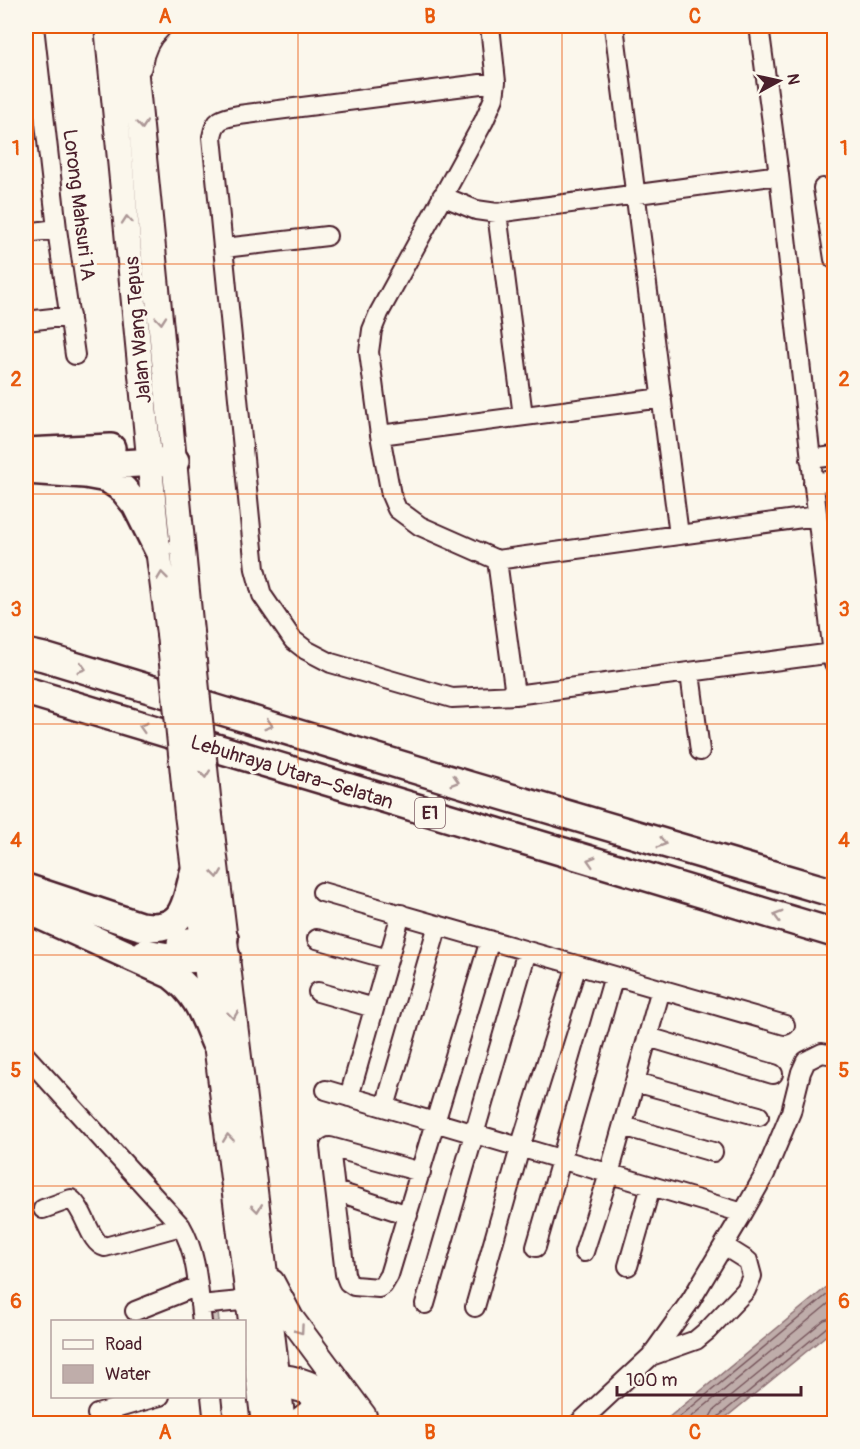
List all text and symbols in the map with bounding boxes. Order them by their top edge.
text: A [159,4,172,29]
text: B [424,4,436,29]
text: C [689,4,701,29]
north arrow [749,51,809,111]
text: N [782,72,804,86]
one-way arrow [135,121,148,130]
street label: Lorong Mahsuri 1A [57,128,101,282]
text: 1 [12,136,20,161]
text: 1 [840,136,848,161]
one-way arrow [121,216,134,225]
street label: Jalan Wang Tepus [119,255,157,405]
one-way arrow [154,315,167,324]
text: 2 [10,367,22,392]
text: 2 [838,367,850,392]
one-way arrow [156,571,168,580]
text: 3 [10,597,22,622]
text: 3 [838,597,850,622]
one-way arrow [76,661,87,673]
one-way arrow [263,718,274,730]
one-way arrow [138,721,149,734]
street label: Lebuhraya Utara–Selatan [188,729,396,815]
one-way arrow [198,770,211,779]
one-way arrow [449,774,460,786]
road number: E1 [415,798,445,828]
text: 4 [10,828,22,853]
text: 4 [838,828,850,853]
one-way arrow [656,836,667,848]
one-way arrow [586,856,597,868]
one-way arrow [210,869,222,879]
one-way arrow [773,911,784,923]
one-way arrow [227,1010,239,1019]
text: 5 [11,1058,22,1083]
text: 5 [839,1058,850,1083]
one-way arrow [222,1134,234,1143]
one-way arrow [250,1204,262,1213]
text: 6 [10,1289,22,1314]
text: 6 [838,1289,850,1314]
legend [51,1320,246,1398]
one-way arrow [293,1324,304,1335]
text: Road [105,1333,142,1356]
scale bar [617,1359,802,1397]
text: Water [105,1363,151,1386]
text: 100 m [626,1369,678,1392]
text: A [159,1420,172,1445]
text: B [424,1420,436,1445]
text: C [689,1420,701,1445]

